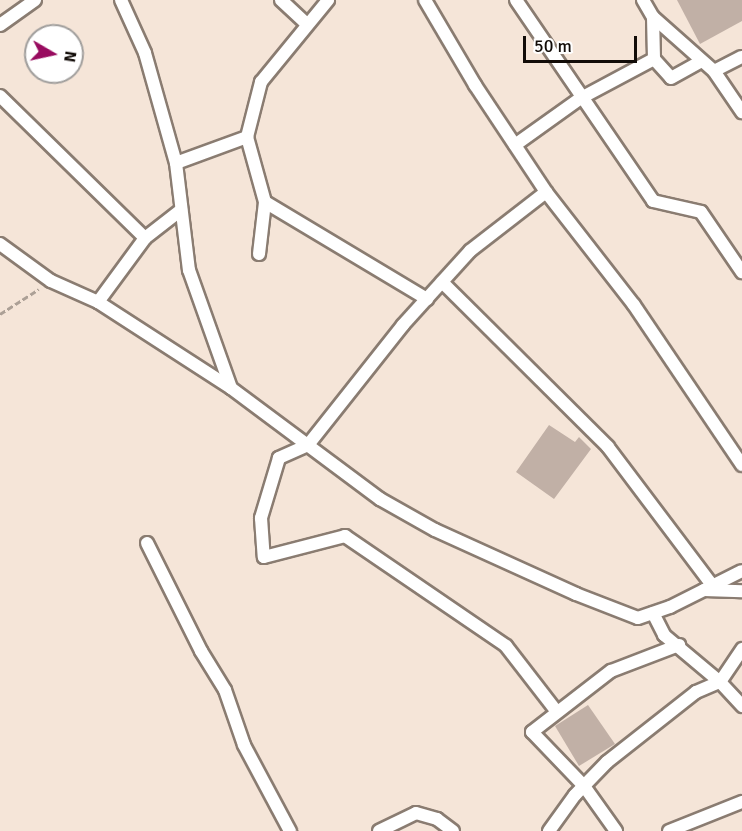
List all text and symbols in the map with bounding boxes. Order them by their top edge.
north arrow [24,24,84,84]
scale bar [526,24,640,62]
text: 50 m [534,35,572,57]
text: N [59,49,81,64]

